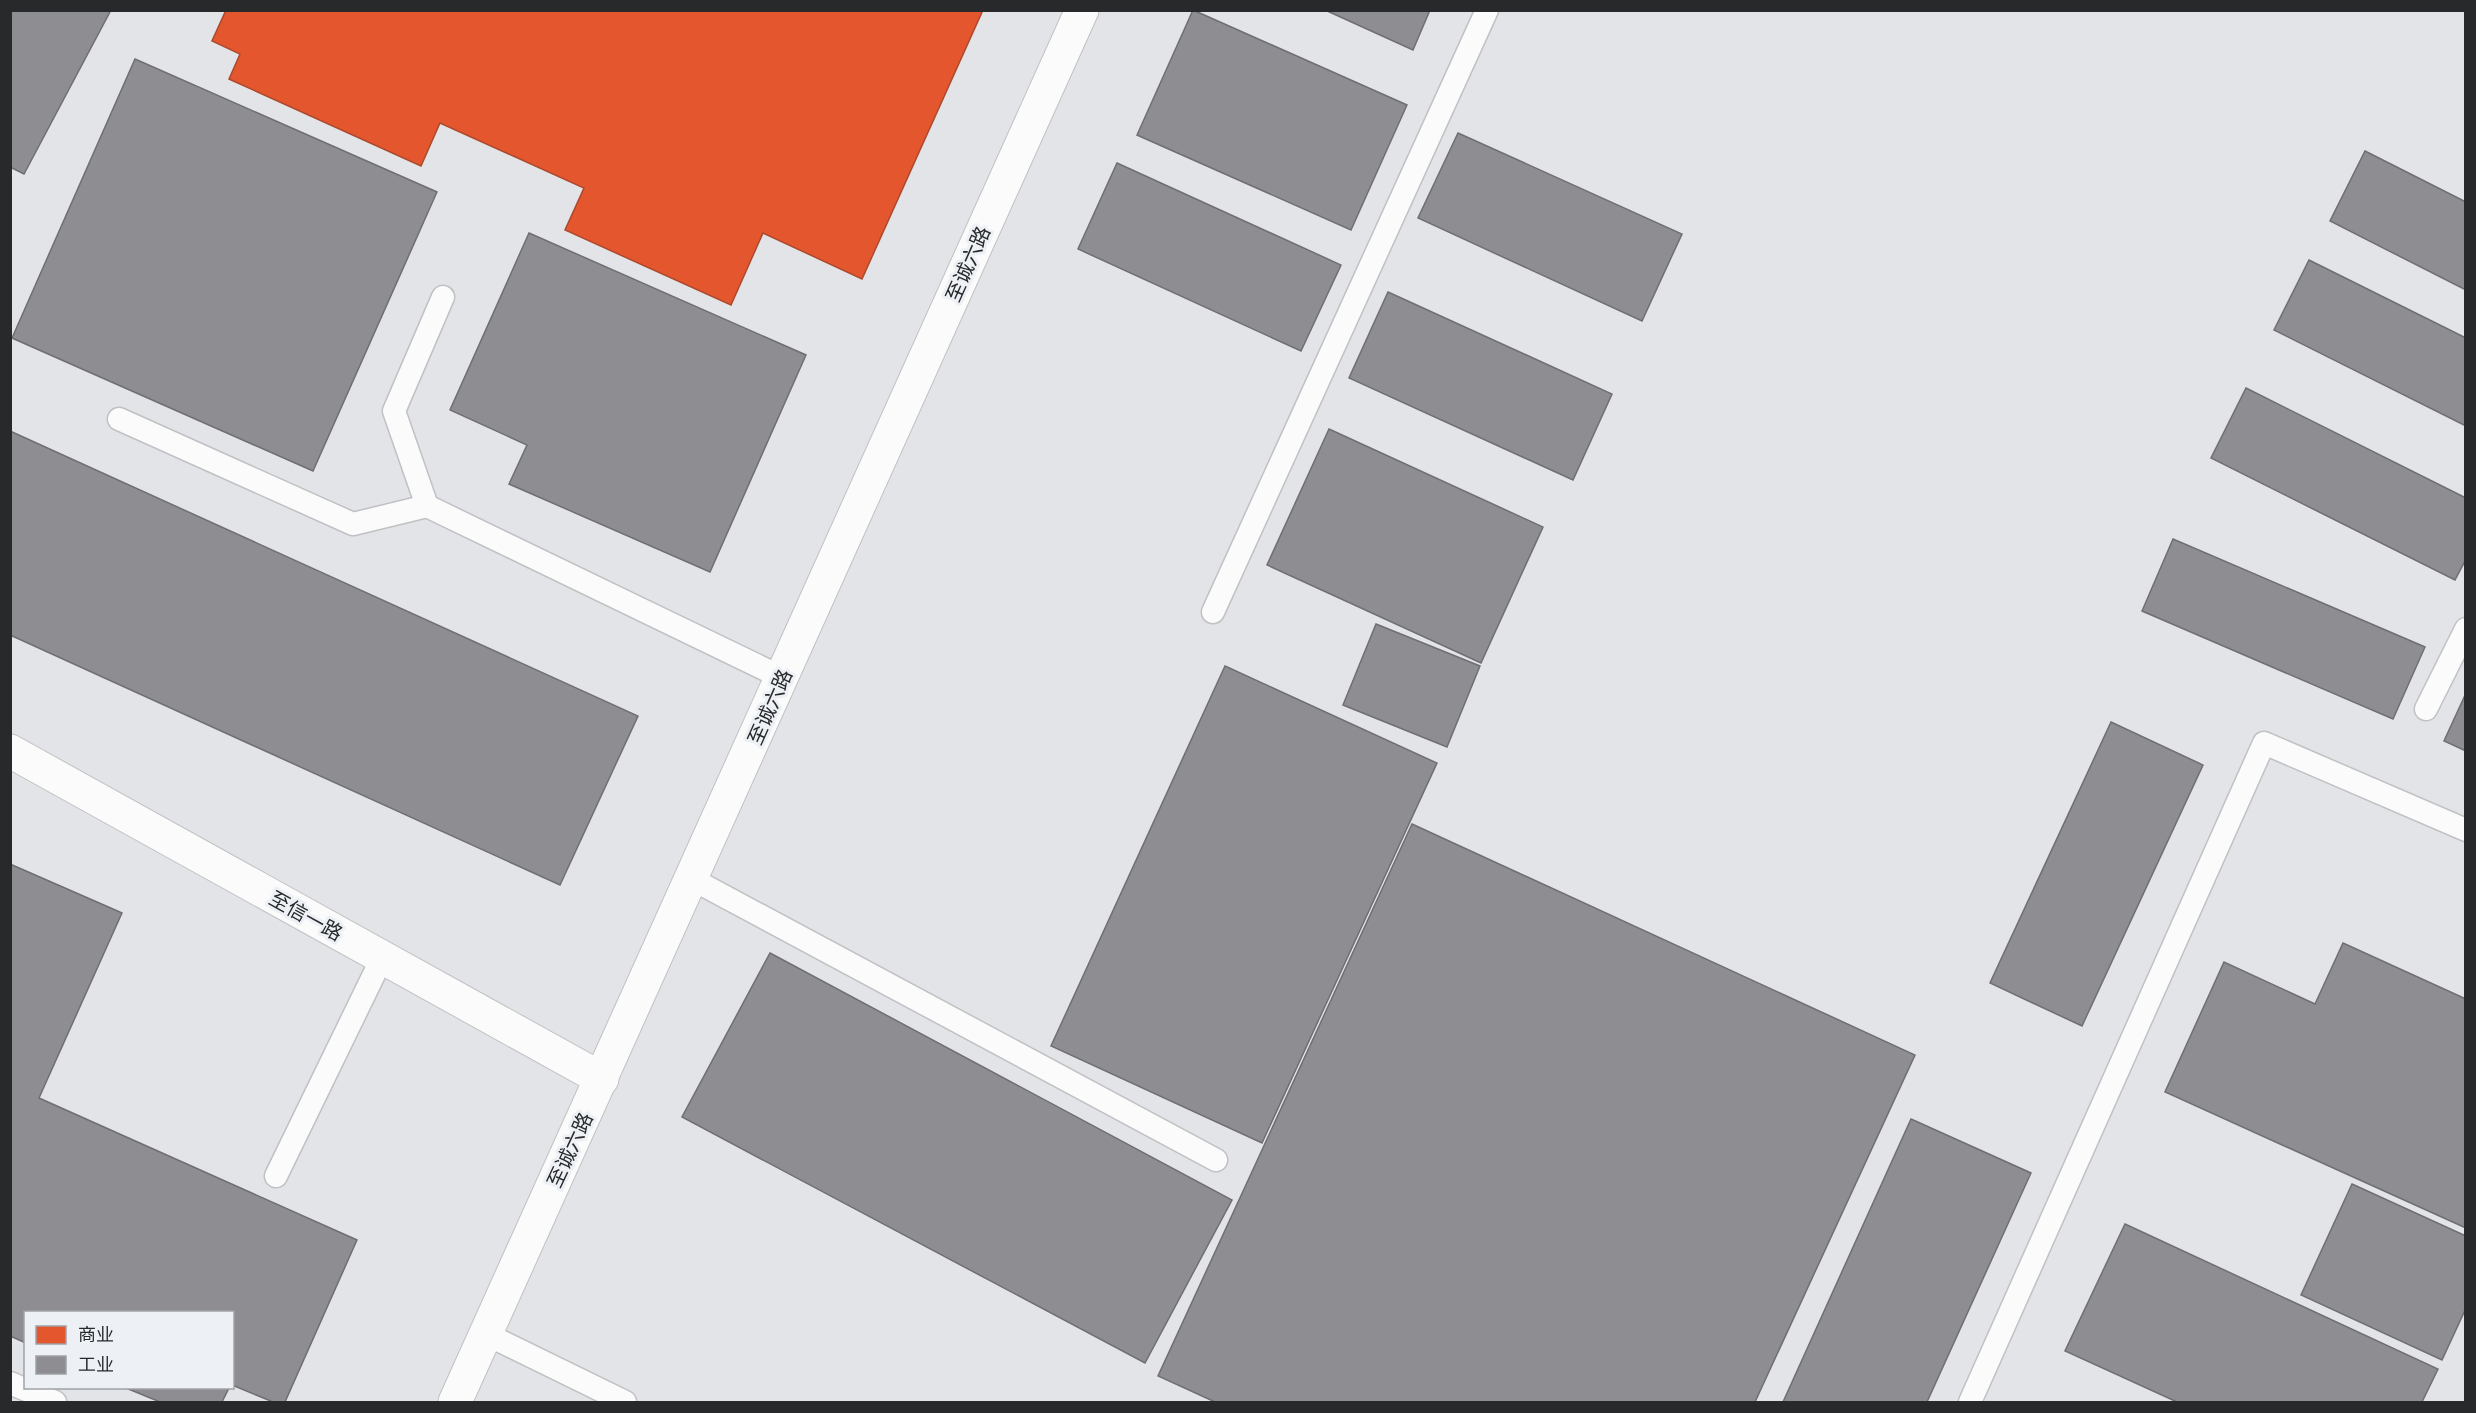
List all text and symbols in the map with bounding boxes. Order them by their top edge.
street label: 至诚六路 [942,223,994,305]
street label: 至诚六路 [744,666,796,748]
street label: 至信一路 [266,887,346,945]
street label: 至诚六路 [543,1109,597,1191]
legend [24,1311,234,1389]
text: 商业 [78,1325,114,1345]
text: 工业 [78,1355,114,1375]

